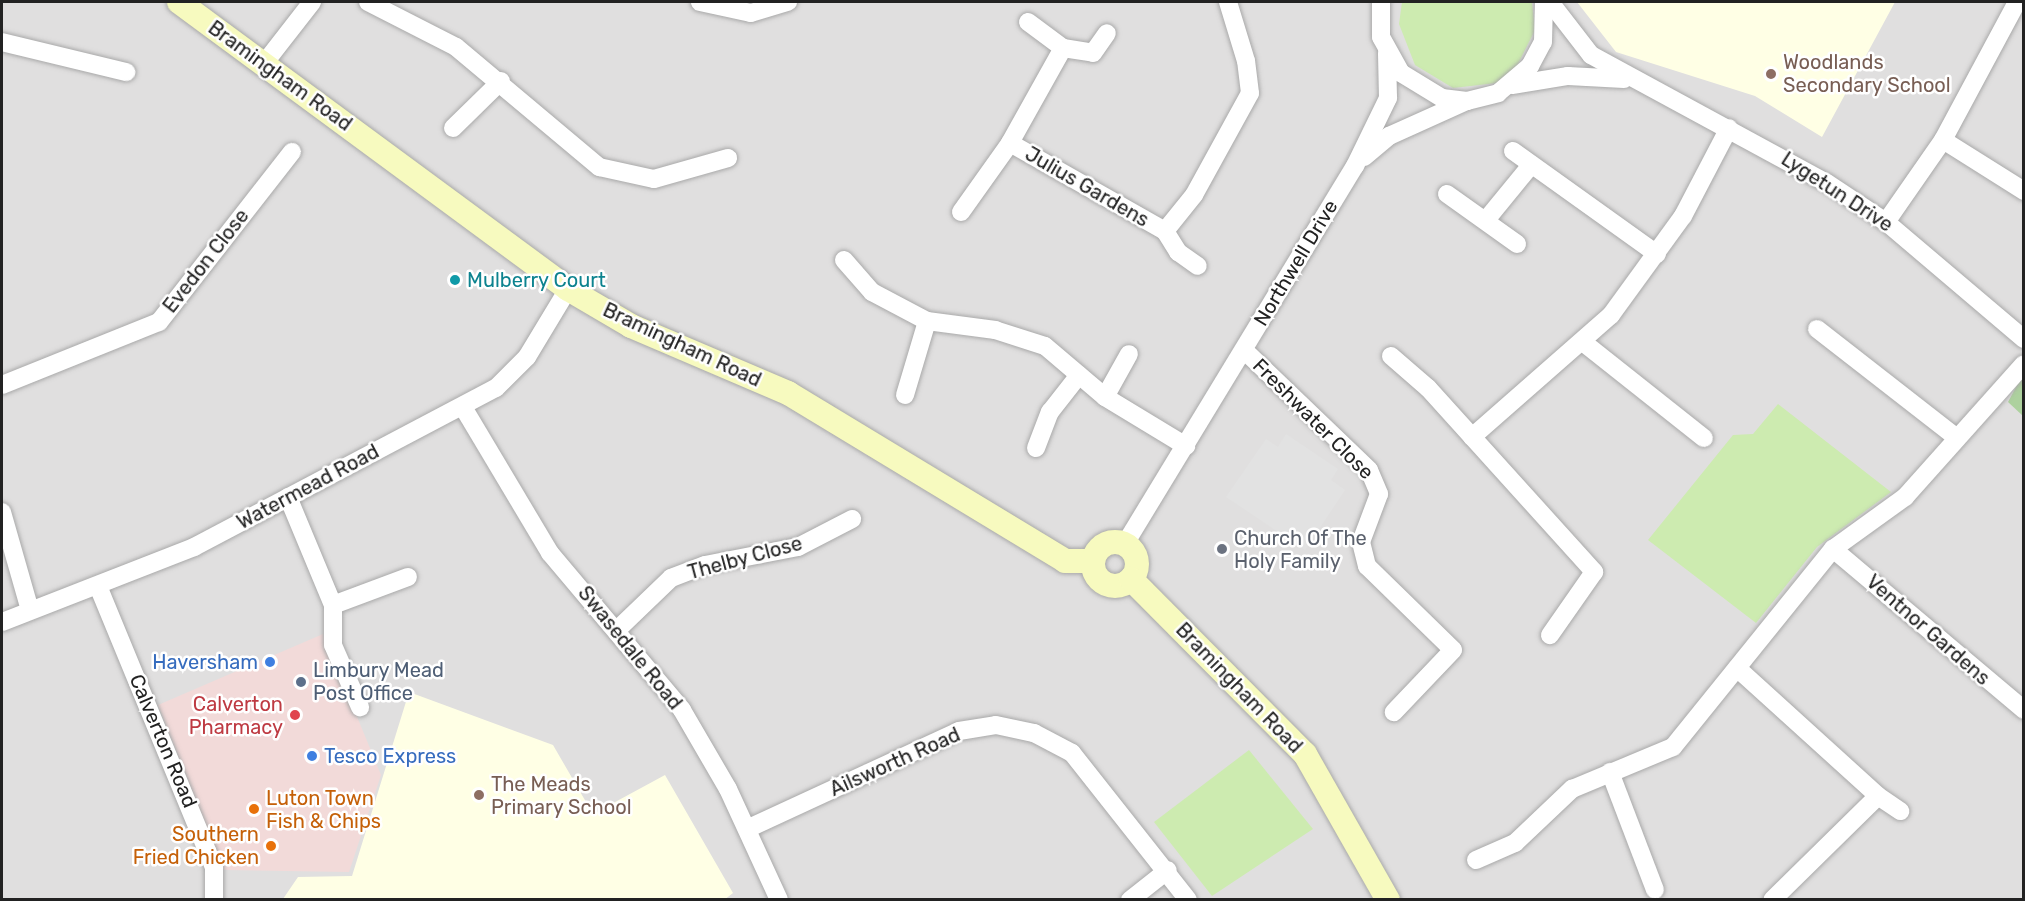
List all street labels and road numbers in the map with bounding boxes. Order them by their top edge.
street label: Bramingham Road [203,16,357,136]
street label: Julius Gardens [1021,142,1153,232]
street label: Lygetun Drive [1777,147,1897,237]
street label: Northwell Drive [1249,196,1343,330]
street label: Evedon Close [158,204,254,318]
street label: Bramingham Road [599,298,765,392]
street label: Freshwater Close [1247,353,1379,485]
street label: Watermead Road [233,439,383,535]
street label: Thelby Close [685,531,805,585]
street label: Ventnor Gardens [1861,570,1995,690]
street label: Swasedale Road [573,581,687,715]
street label: Bramingham Road [1171,618,1307,758]
street label: Calverton Road [124,671,202,811]
street label: Ailsworth Road [826,723,964,801]

